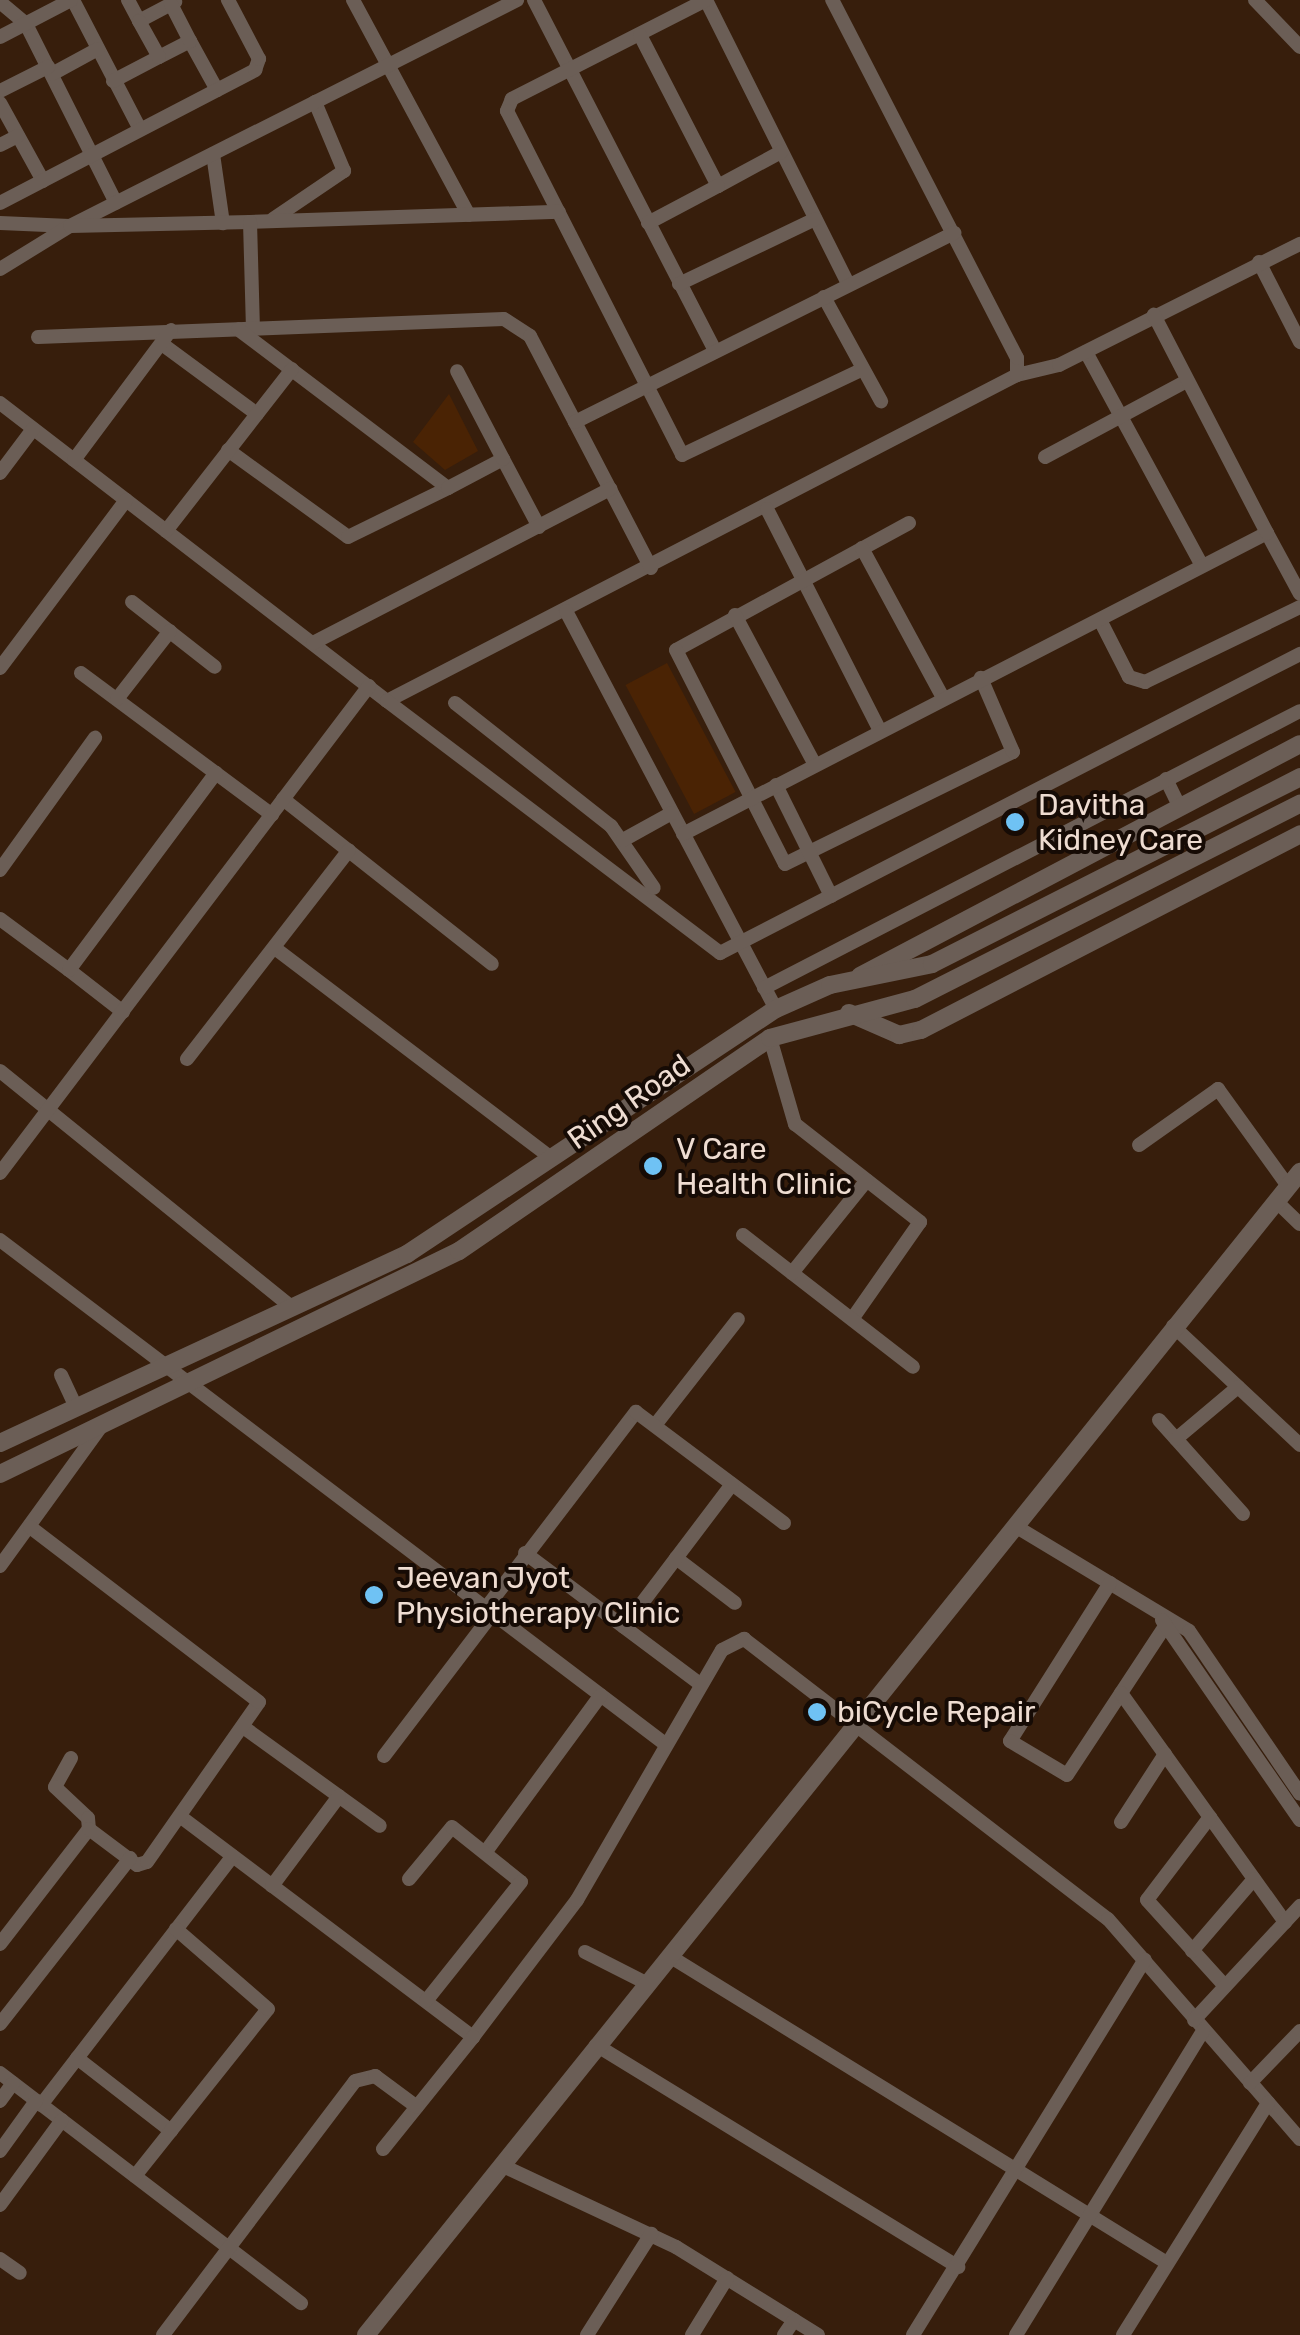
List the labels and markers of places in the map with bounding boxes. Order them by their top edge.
place label: Davitha Kidney Care [1038,787,1204,858]
marker: Davitha Kidney Care [1002,809,1028,835]
place label: V Care Health Clinic [676,1131,852,1202]
marker: V Care Health Clinic [640,1153,666,1179]
place label: Jeevan Jyot Physiotherapy Clinic [396,1560,681,1630]
marker: Jeevan Jyot Physiotherapy Clinic [361,1582,387,1608]
place label: biCycle Repair [837,1694,1035,1730]
marker: biCycle Repair [806,1701,828,1723]

